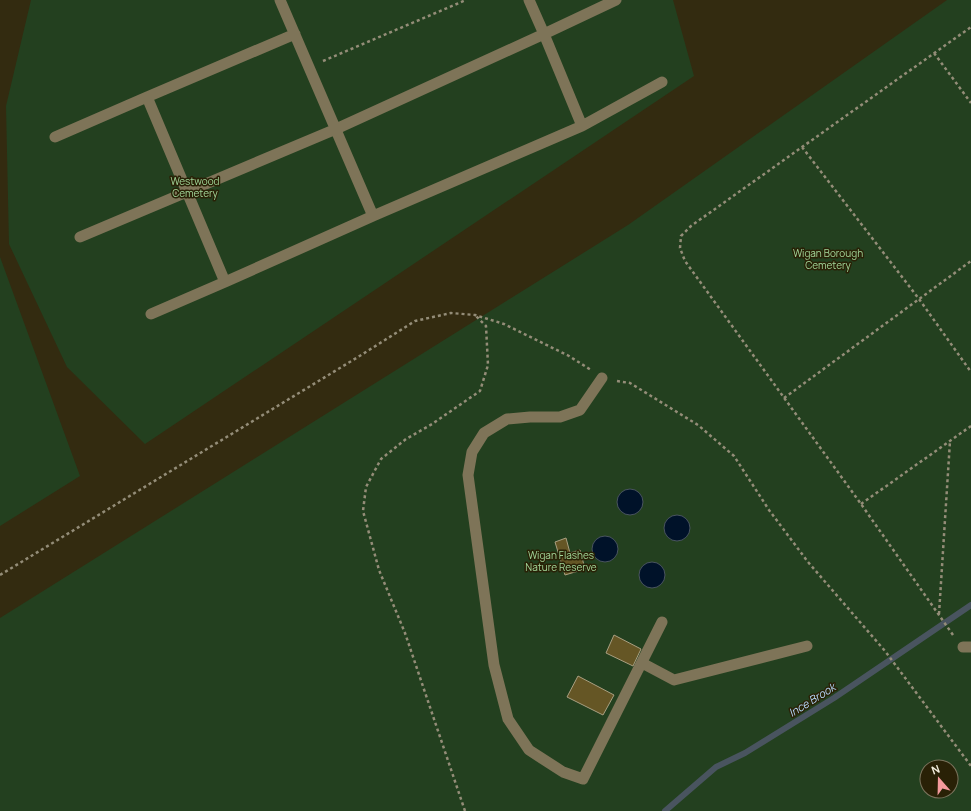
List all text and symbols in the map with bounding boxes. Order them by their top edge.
park label: Westwood Cemetery [170,174,220,200]
park label: Wigan Borough Cemetery [793,246,863,272]
park label: Wigan Flashes Nature Reserve [525,548,597,574]
water label: Ince Brook [785,678,839,720]
north arrow [919,759,959,799]
text: N [929,761,942,778]

